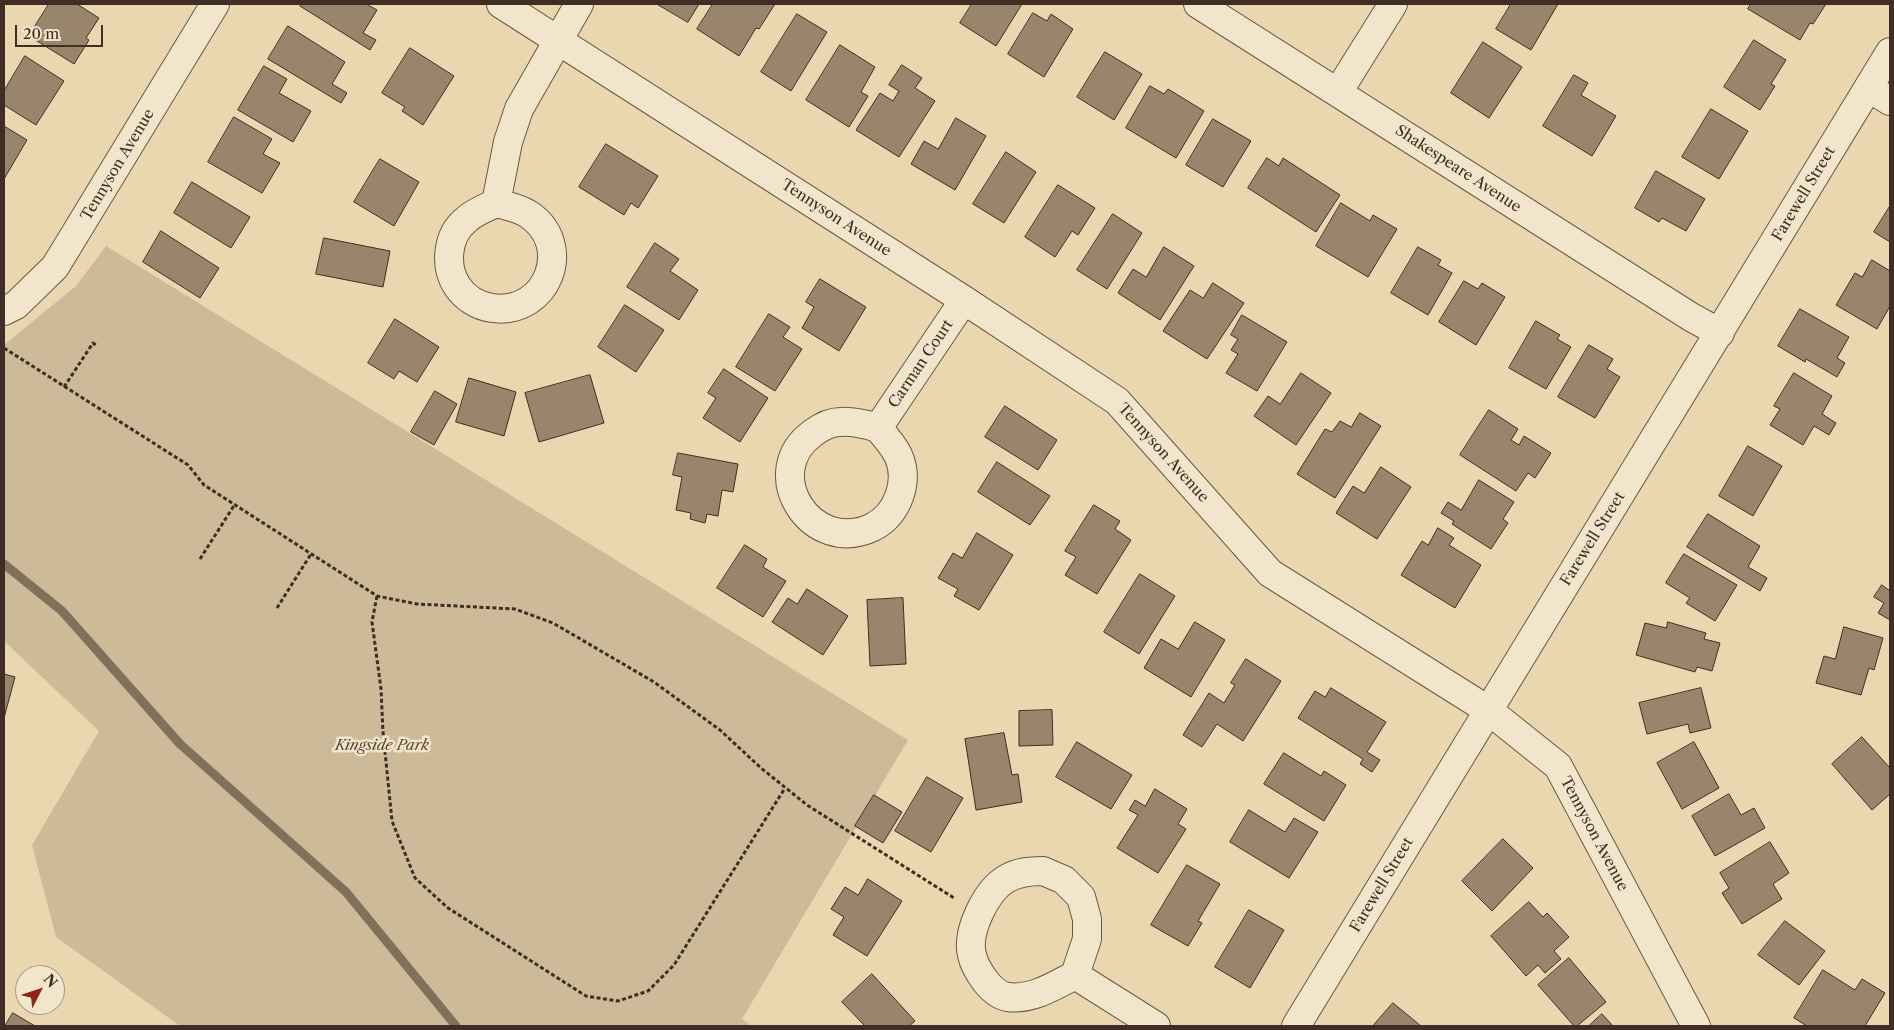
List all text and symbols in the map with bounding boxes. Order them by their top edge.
scale bar [18,15,105,47]
text: 20 m [23,24,59,43]
street label: Tennyson Avenue [78,106,158,224]
street label: Shakespeare Avenue [1392,122,1524,216]
street label: Farewell Street [1769,143,1839,245]
street label: Tennyson Avenue [778,176,894,260]
street label: Carman Court [885,316,957,412]
street label: Tennyson Avenue [1114,400,1212,506]
street label: Farewell Street [1557,489,1629,589]
park label: Kingside Park [335,737,429,755]
street label: Tennyson Avenue [1556,774,1632,894]
street label: Farewell Street [1347,834,1417,936]
north arrow [15,965,65,1015]
text: N [40,970,61,991]

